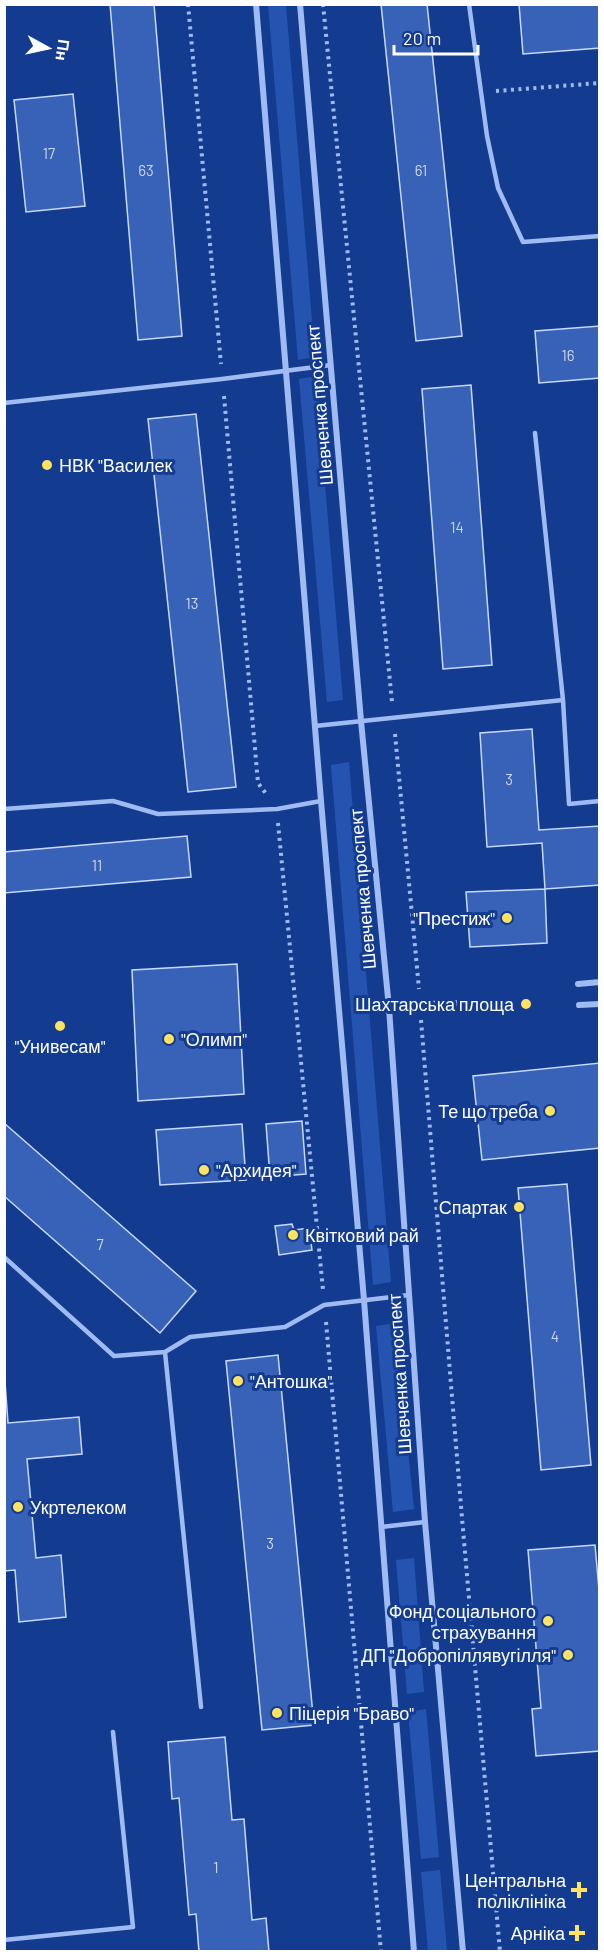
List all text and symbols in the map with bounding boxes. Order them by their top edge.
north arrow [18,18,78,78]
scale bar [394,18,478,56]
text: 20 m [403,27,441,49]
text: Пн [52,38,74,62]
house number: 17 [43,144,55,162]
house number: 63 [138,161,154,179]
house number: 61 [415,161,427,179]
street label: Шевченка проспект [301,324,337,486]
house number: 16 [562,346,574,364]
place label: НВК "Василек [59,454,172,476]
marker: НВК "Василек [40,458,54,472]
house number: 14 [450,518,464,536]
house number: 13 [186,594,198,612]
house number: 3 [505,770,513,788]
street label: Шевченка проспект [344,808,380,970]
house number: 11 [92,856,102,874]
place label: "Престиж" [413,907,495,929]
marker: "Престиж" [500,911,514,925]
place label: Шахтарська площа [355,993,515,1015]
marker: Шахтарська площа [519,997,533,1011]
marker: "Унивесам" [53,1019,67,1033]
place label: "Олимп" [181,1028,247,1050]
marker: "Олимп" [162,1032,176,1046]
place label: "Унивесам" [15,1035,106,1057]
place label: Те що треба [438,1100,539,1122]
marker: Те що треба [543,1104,557,1118]
place label: "Архидея" [216,1159,297,1181]
marker: "Архидея" [197,1163,211,1177]
place label: Спартак [439,1196,507,1218]
marker: Спартак [512,1200,526,1214]
place label: Квітковий рай [305,1224,419,1246]
marker: Квітковий рай [286,1228,300,1242]
house number: 7 [96,1235,104,1253]
street label: Шевченка проспект [382,1293,416,1455]
house number: 4 [551,1327,559,1345]
place label: "Антошка" [250,1370,332,1392]
marker: "Антошка" [231,1374,245,1388]
place label: Укртелеком [30,1496,127,1518]
marker: Укртелеком [11,1500,25,1514]
house number: 3 [266,1534,274,1552]
place label: Фонд соціального страхування [389,1600,536,1643]
marker: Фонд соціального страхування [541,1614,555,1628]
place label: ДП "Добропіллявугілля" [361,1644,556,1666]
marker: ДП "Добропіллявугілля" [561,1648,575,1662]
place label: Піцерія "Браво" [289,1702,414,1724]
marker: Піцерія "Браво" [270,1706,284,1720]
house number: 1 [213,1858,219,1876]
place label: Центральна поліклініка [465,1869,567,1912]
marker: Центральна поліклініка [570,1881,588,1899]
place label: Арніка [511,1922,566,1944]
marker: Арніка [570,1926,584,1940]

